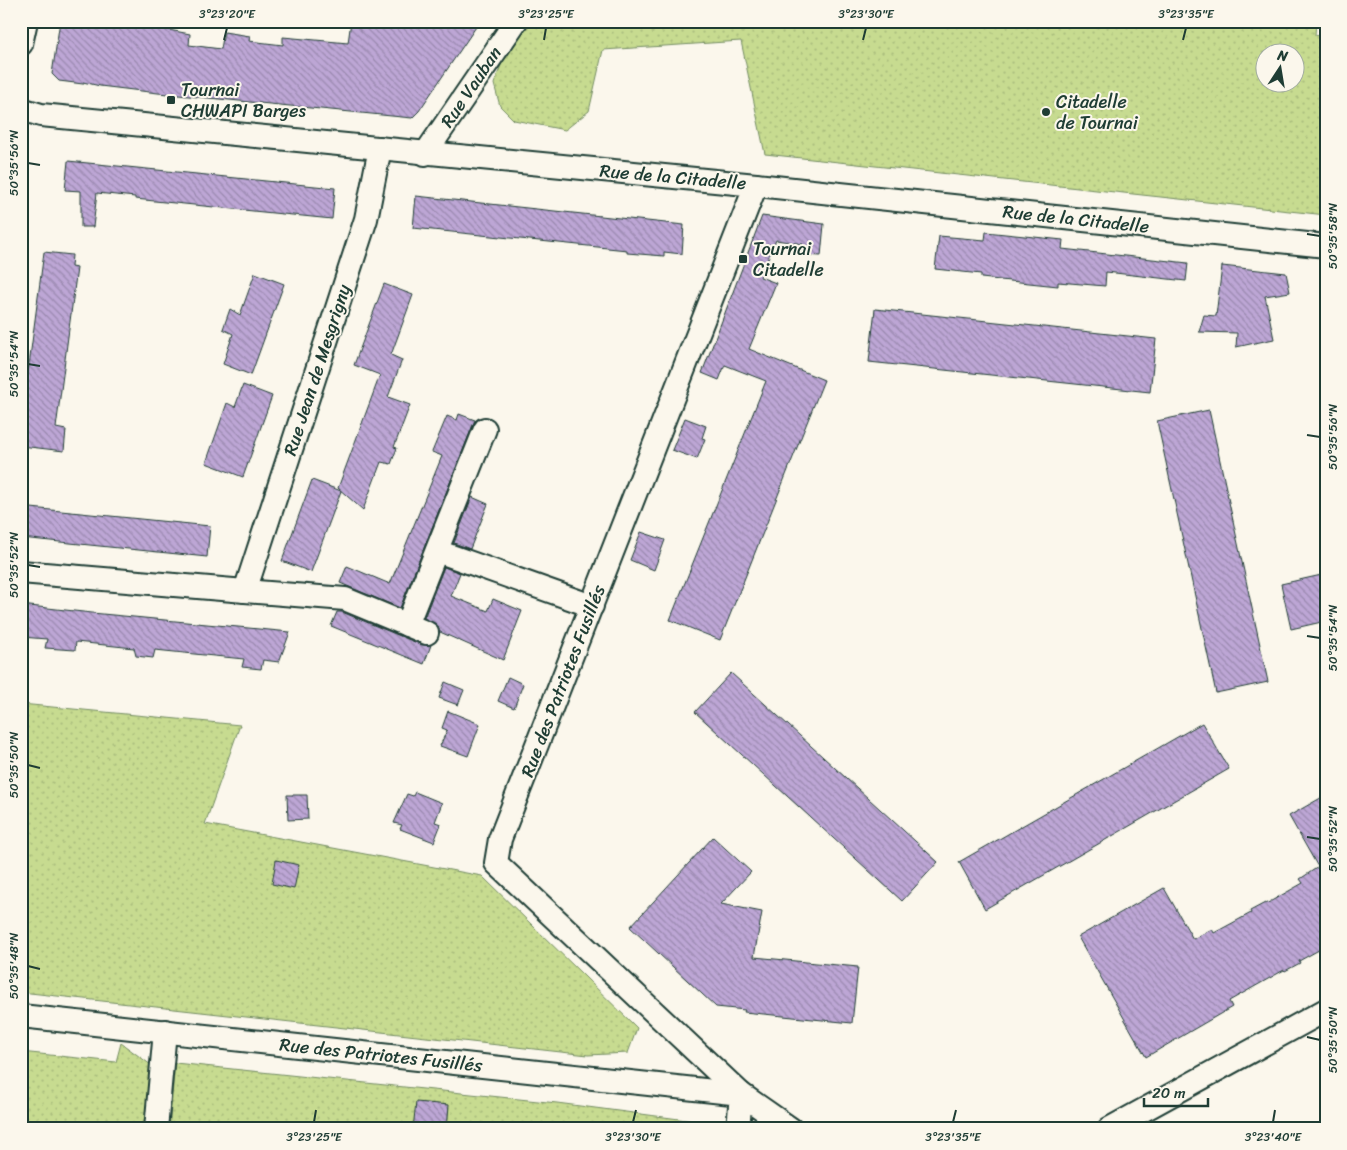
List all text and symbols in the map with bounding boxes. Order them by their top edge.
text: 3°23'20"E [199,3,256,25]
text: 3°23'25"E [518,3,575,25]
text: 3°23'30"E [838,3,895,25]
text: 3°23'35"E [1158,3,1215,25]
street label: Rue Vauban [432,39,510,134]
north arrow [1254,42,1304,92]
text: N [1274,42,1290,69]
place label: Tournai CHWAPI Barges [181,74,307,127]
place label: Citadelle de Tournai [1056,86,1139,139]
marker: Tournai CHWAPI Barges [165,94,177,106]
marker: Citadelle de Tournai [1040,106,1052,118]
text: 50°35'56"N [3,129,25,196]
street label: Rue de la Citadelle [598,155,748,199]
street label: Rue de la Citadelle [1001,195,1151,243]
text: 50°35'58"N [1322,202,1344,269]
place label: Tournai Citadelle [753,233,824,286]
marker: Tournai Citadelle [737,253,749,265]
street label: Rue Jean de Mesgrigny [274,279,360,460]
text: 50°35'54"N [3,330,25,397]
text: 50°35'56"N [1322,403,1344,470]
text: 50°35'52"N [3,531,25,598]
street label: Rue des Patriotes Fusillés [512,579,615,782]
text: 50°35'54"N [1322,604,1344,671]
text: 50°35'50"N [3,731,25,798]
text: 50°35'52"N [1322,805,1344,872]
text: 50°35'48"N [3,932,25,999]
text: 50°35'50"N [1322,1006,1344,1073]
street label: Rue des Patriotes Fusillés [278,1028,485,1082]
scale bar [1144,1075,1208,1107]
text: 20 m [1152,1080,1186,1106]
text: 3°23'25"E [286,1126,343,1148]
text: 3°23'30"E [605,1126,662,1148]
text: 3°23'35"E [925,1126,982,1148]
text: 3°23'40"E [1245,1126,1303,1148]

